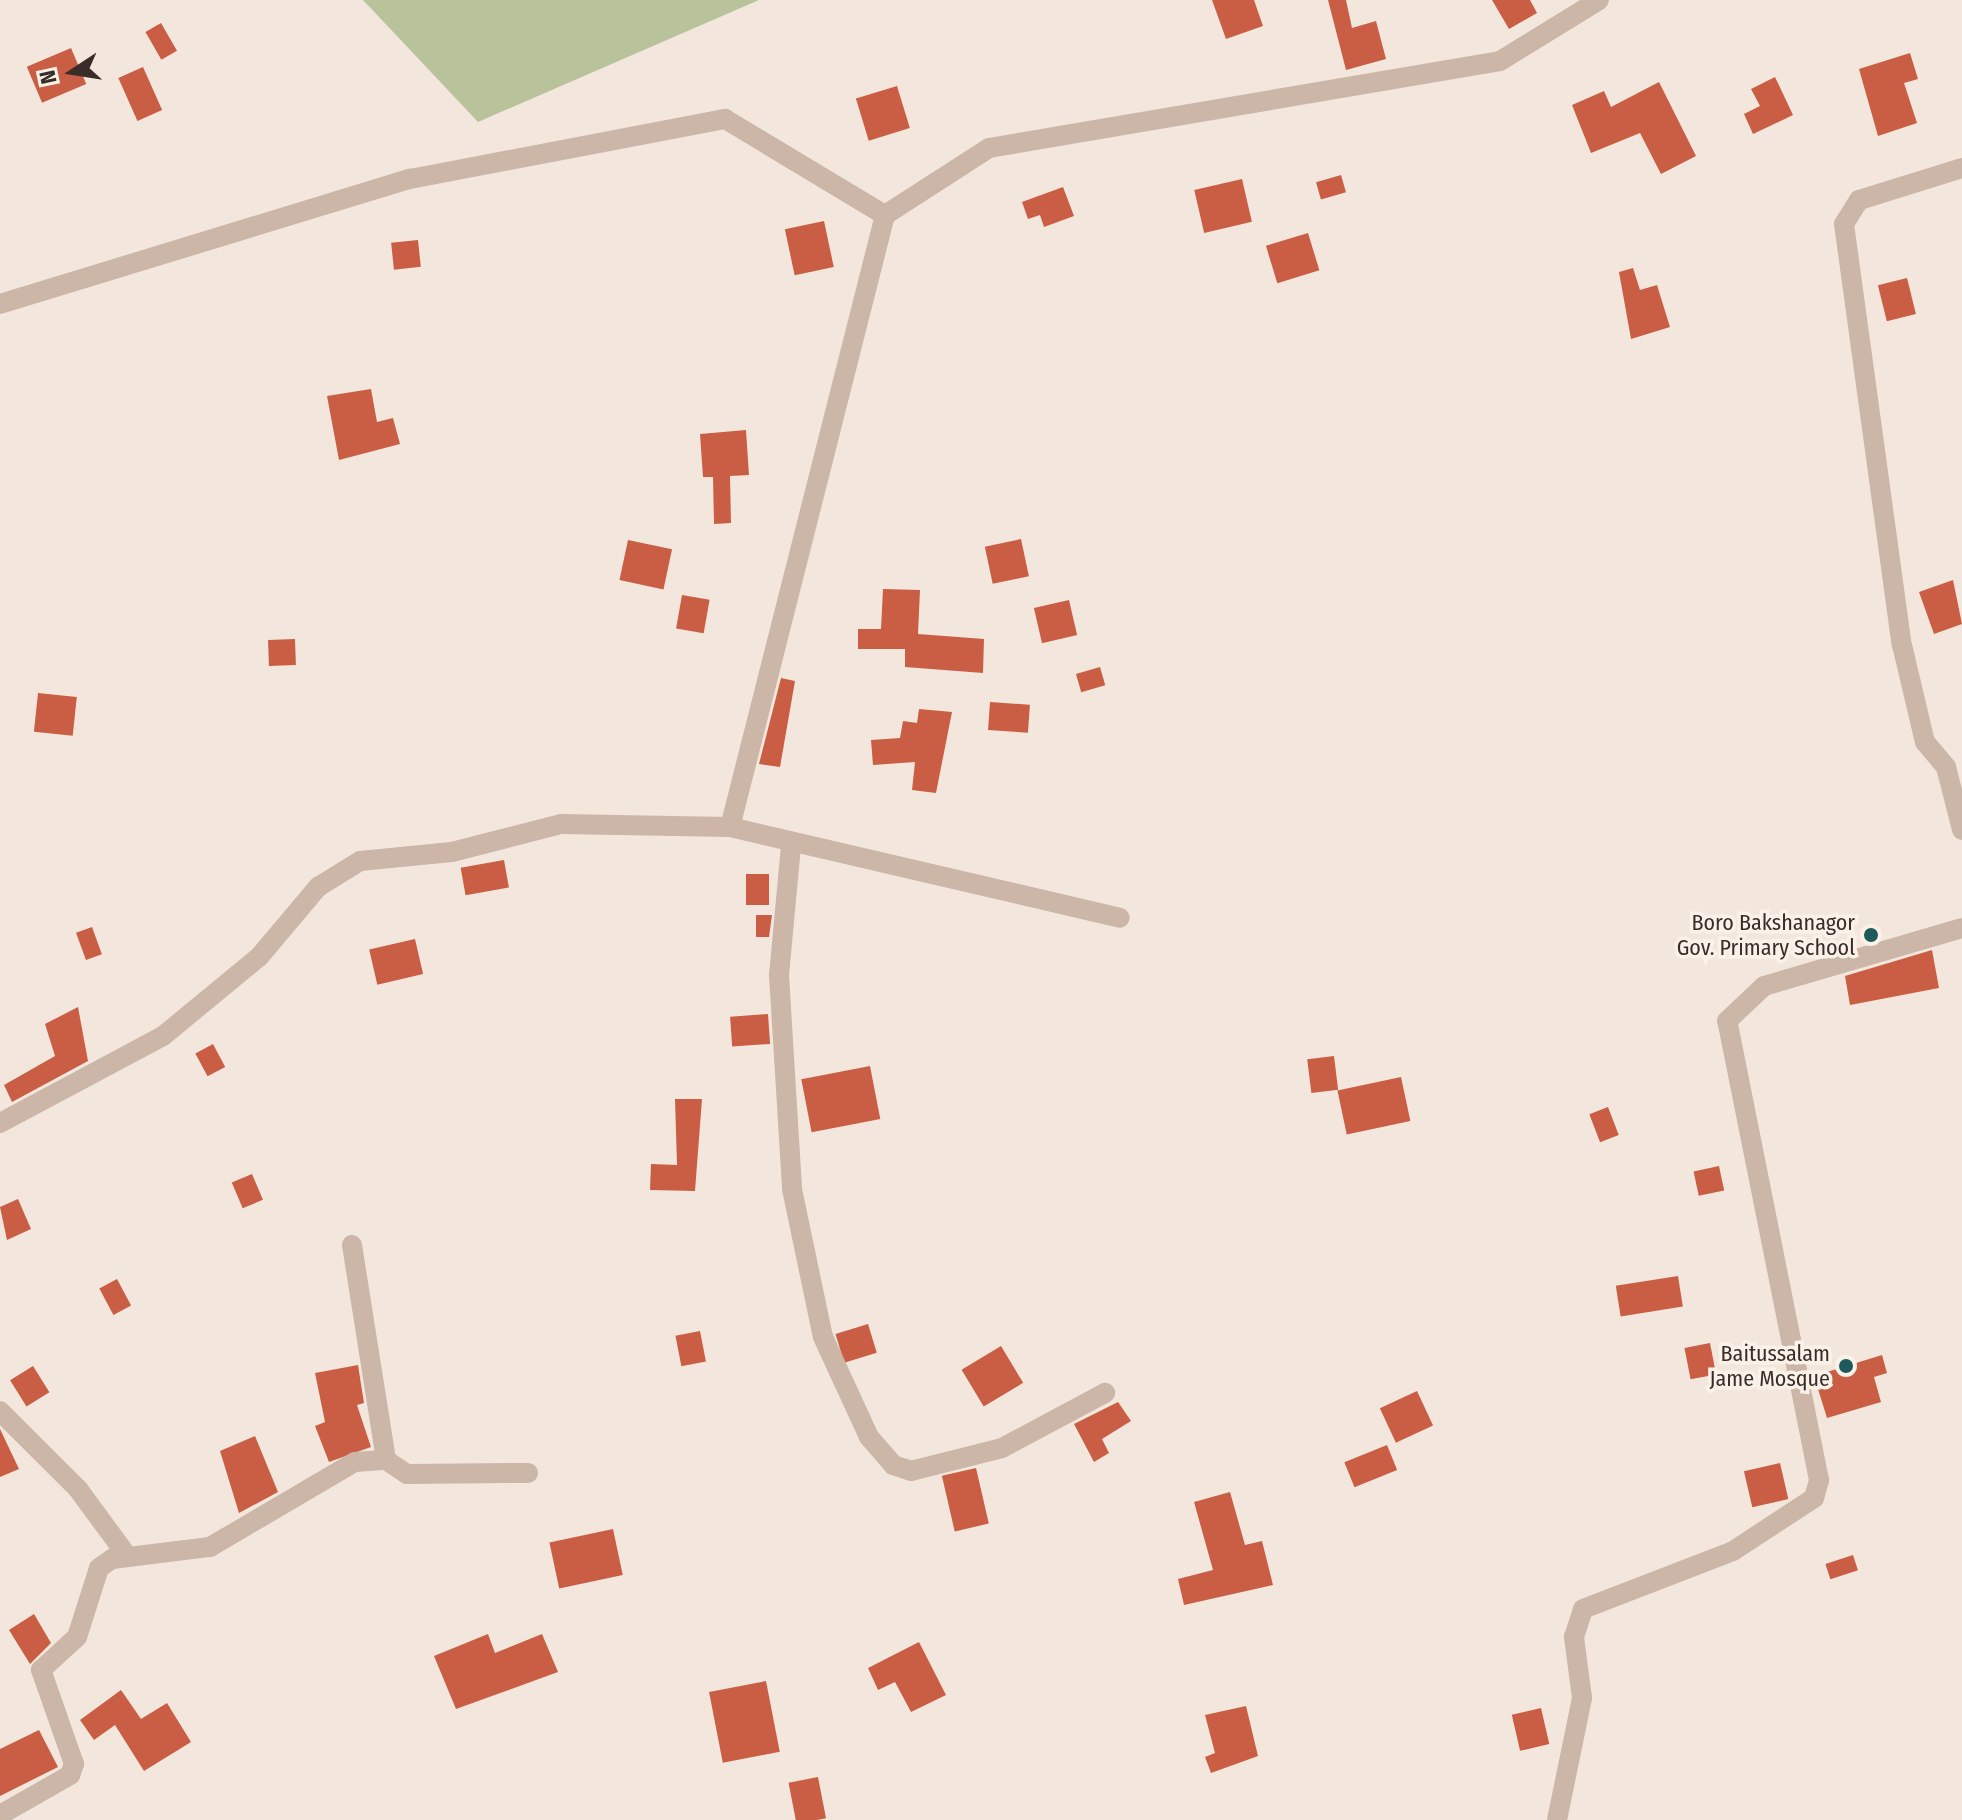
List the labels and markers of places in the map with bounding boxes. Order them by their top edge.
place label: Boro Bakshanagor Gov. Primary School [1677,909,1855,960]
marker: Boro Bakshanagor Gov. Primary School [1862,926,1880,944]
place label: Baitussalam Jame Mosque [1709,1340,1830,1392]
marker: Baitussalam Jame Mosque [1837,1357,1855,1375]

